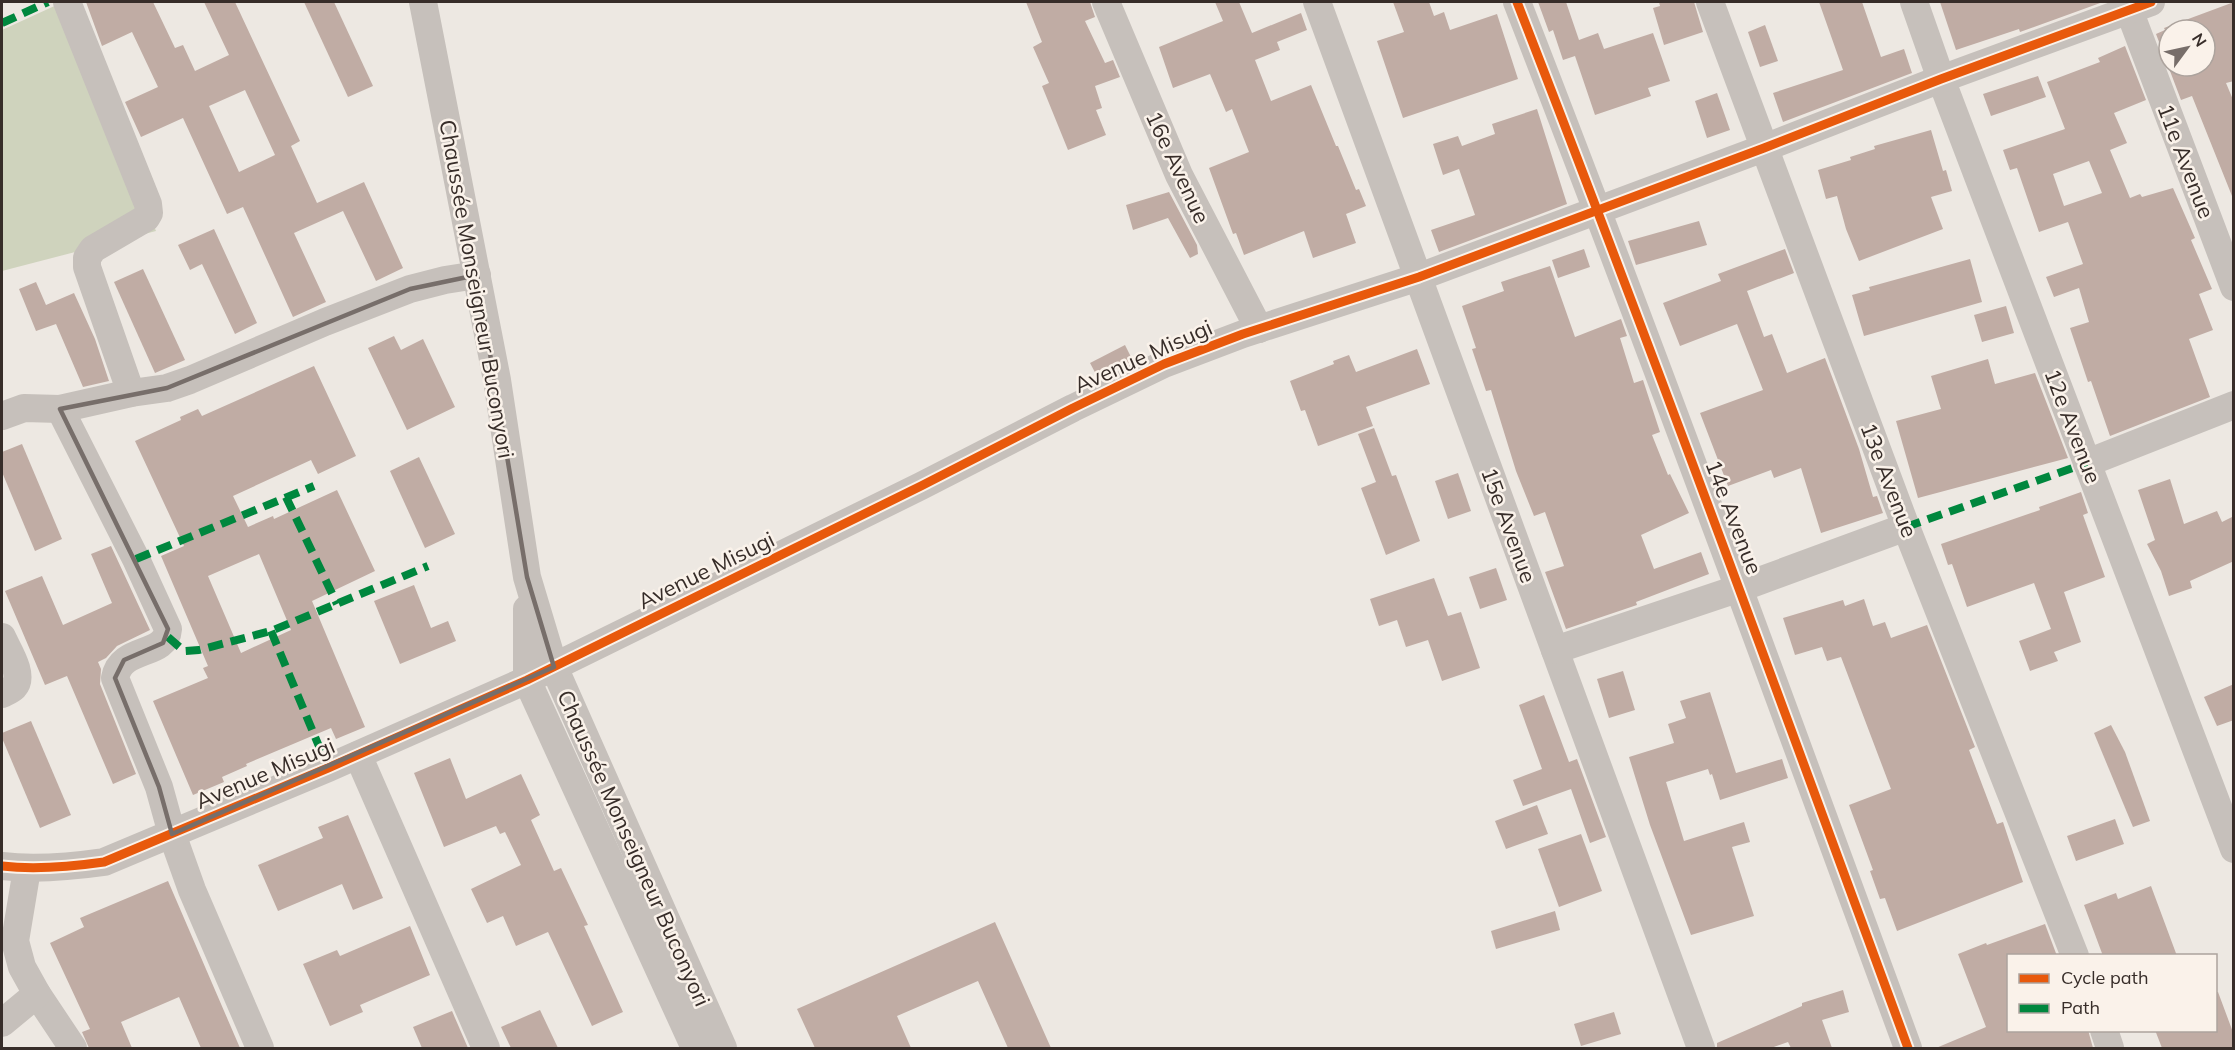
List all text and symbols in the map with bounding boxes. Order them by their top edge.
north arrow [2157,18,2217,78]
text: N [2188,29,2211,50]
street label: 11e Avenue [2151,100,2221,222]
street label: 16e Avenue [1140,106,1216,228]
street label: Chaussée Monseigneur Buconyori [433,118,521,460]
street label: Avenue Misugi [1069,313,1217,399]
street label: 12e Avenue [2038,365,2108,487]
street label: 13e Avenue [1854,419,1924,541]
street label: 14e Avenue [1699,456,1769,578]
street label: 15e Avenue [1475,463,1543,587]
street label: Avenue Misugi [633,525,779,615]
street label: Chaussée Monseigneur Buconyori [551,685,717,1011]
street label: Avenue Misugi [191,731,339,815]
legend [2007,954,2217,1032]
text: Cycle path [2061,966,2148,989]
text: Path [2061,996,2100,1019]

